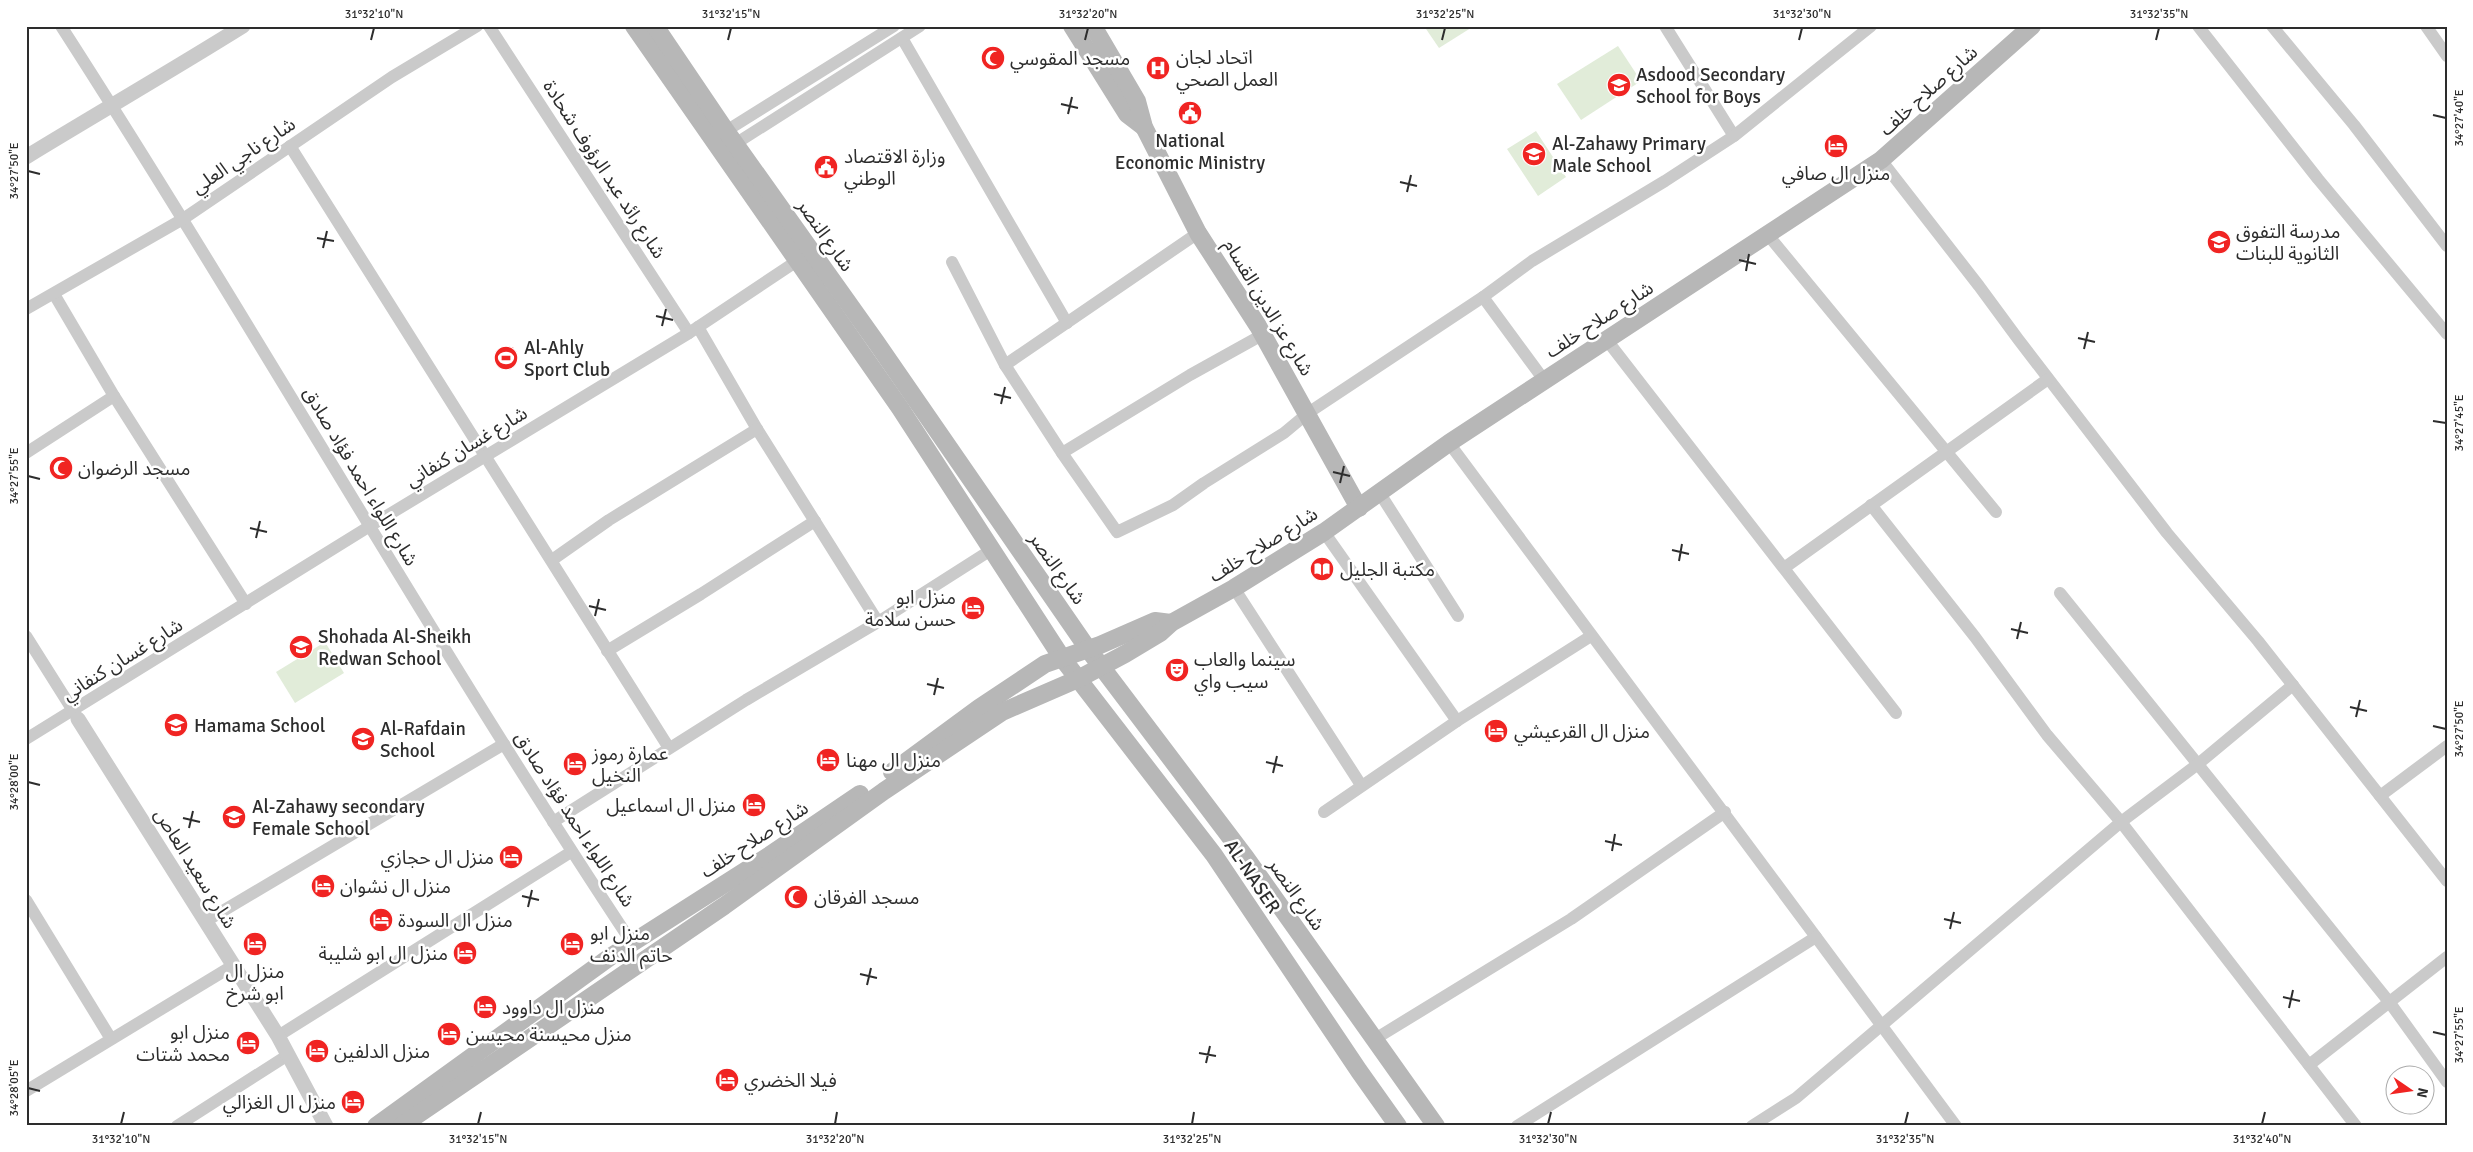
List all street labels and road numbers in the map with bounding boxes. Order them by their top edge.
street label: شارع صلاح خلف [1875,40,1983,142]
street label: شارع رائد عبد الرؤوف شحادة [537,76,671,264]
street label: شارع ناجي العلي [187,112,301,201]
street label: شارع النصر [790,194,859,277]
street label: شارع عز الدين القسام [1216,235,1318,381]
street label: شارع صلاح خلف [1541,276,1659,364]
street label: شارع اللواء احمد فؤاد صادق [296,383,423,571]
street label: شارع غسان كنفاني [401,401,533,495]
street label: شارع صلاح خلف [1205,502,1323,589]
street label: شارع النصر [1022,527,1091,610]
street label: شارع غسان كنفاني [58,613,189,709]
street label: شارع اللواء احمد فؤاد صادق [508,727,640,912]
street label: شارع صلاح خلف [696,796,814,884]
street label: شارع سعيد العاص [148,804,242,934]
street label: AL-NASER [1219,835,1286,918]
street label: شارع النصر [1261,853,1330,936]

